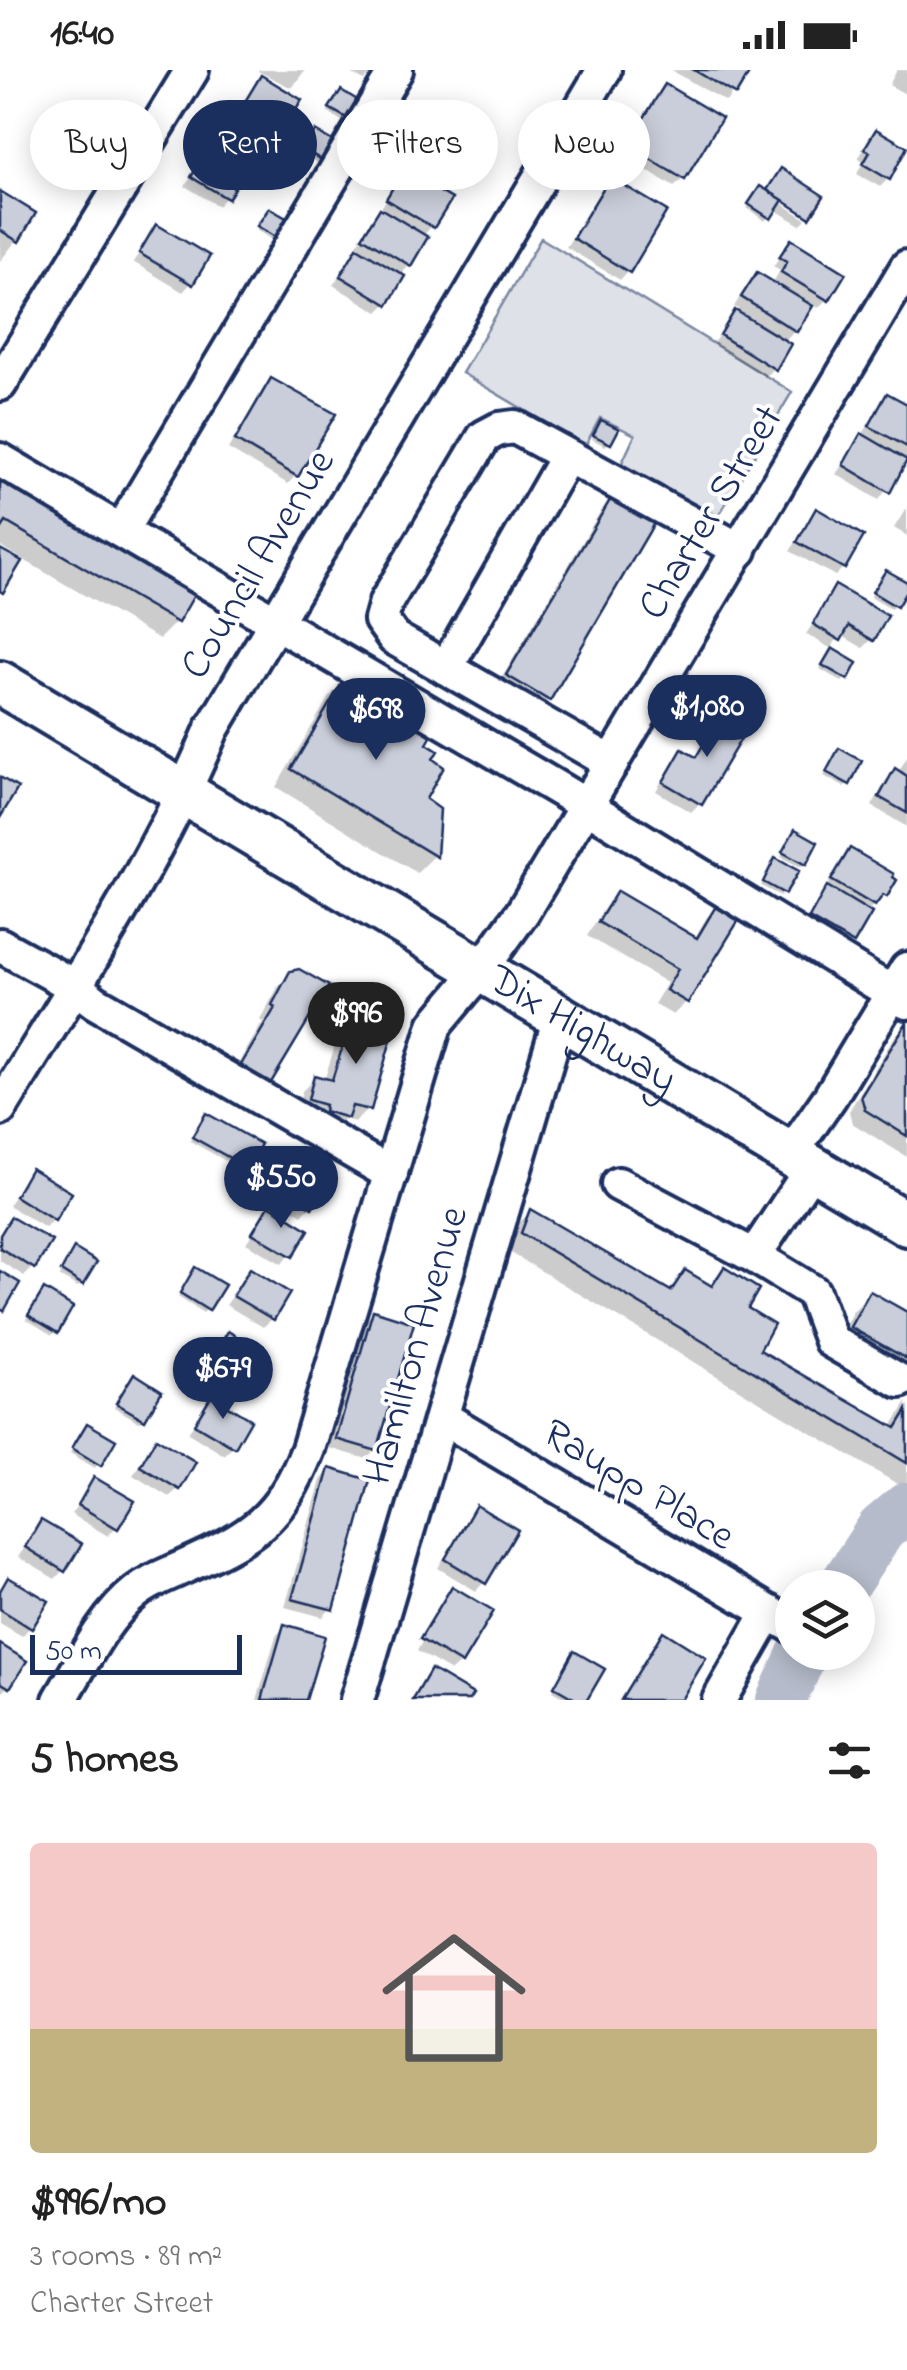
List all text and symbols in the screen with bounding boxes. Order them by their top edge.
text: 16:40 [50,7,114,63]
chip: Buy [30,100,163,190]
chip: Rent [183,100,317,190]
chip: Filters [337,100,498,190]
chip: New [518,100,650,190]
street label: Charter Street [624,394,800,632]
street label: Council Avenue [166,438,352,692]
pin: $1,080 [626,675,788,760]
pin: $698 [317,678,435,763]
text: $1,080 [670,684,744,731]
text: $698 [348,687,404,734]
street label: Dix Highway [475,950,688,1110]
pin: $996 [297,982,415,1067]
text: $996 [330,991,382,1038]
pin: $550 [222,1146,340,1231]
text: $550 [246,1155,316,1202]
street label: Hamilton Avenue [348,1199,486,1492]
pin: $679 [164,1337,282,1422]
text: $679 [195,1346,251,1393]
street label: Raupp Place [530,1404,746,1568]
map controls [775,1570,875,1670]
button: layers [775,1570,875,1670]
scale bar [30,1630,242,1674]
text: 50 m [45,1632,102,1673]
text: 5 homes [30,1730,179,1791]
icon: filters [822,1733,877,1788]
icon: home [364,1908,544,2088]
text: $996/mo [30,2173,167,2234]
text: 3 rooms · 89 m² [30,2234,222,2281]
text: Charter Street [30,2281,214,2328]

